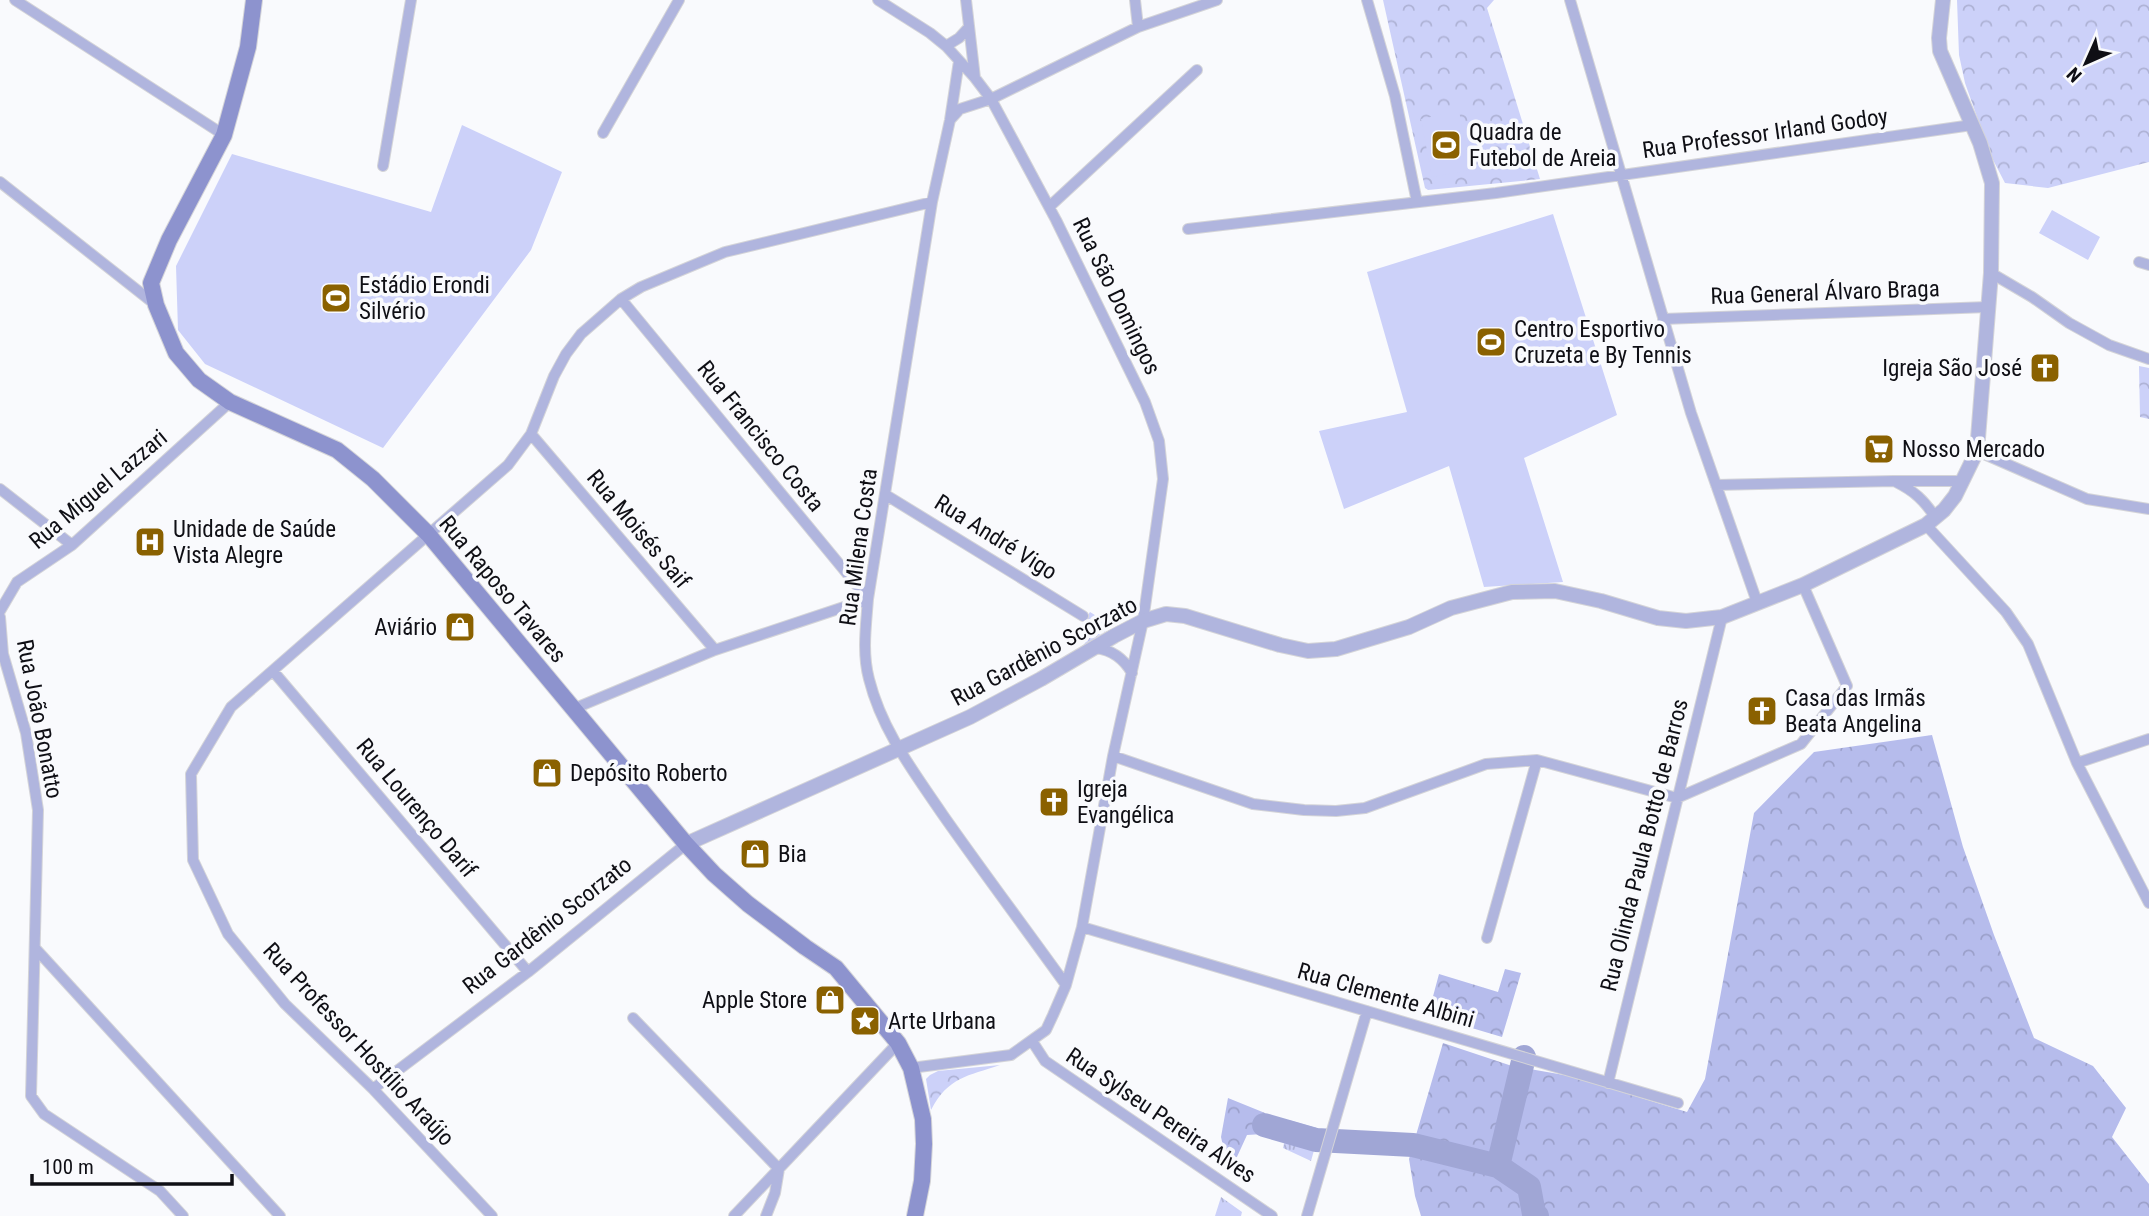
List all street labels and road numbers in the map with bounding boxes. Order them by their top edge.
street label: Rua Professor Irland Godoy [1641,103,1890,164]
street label: Rua São Domingos [1067,213,1166,379]
street label: Rua General Álvaro Braga [1710,274,1940,310]
street label: Rua Francisco Costa [692,356,830,517]
street label: Rua Miguel Lazzari [24,424,173,555]
street label: Rua Moisés Saif [581,465,696,595]
street label: Rua Milena Costa [834,467,883,628]
street label: Rua André Vigo [929,489,1062,586]
street label: Rua Raposo Tavares [433,511,572,668]
street label: Rua Gardênio Scorzato [947,591,1142,712]
street label: Rua João Bonatto [11,637,68,801]
street label: Rua Olinda Paula Botto de Barros [1595,696,1694,994]
street label: Rua Lourenço Darif [351,733,483,884]
street label: Rua Gardênio Scorzato [458,851,637,1000]
street label: Rua Professor Hostílio Araújo [257,937,460,1151]
street label: Rua Clemente Albini [1294,957,1477,1034]
street label: Rua Sylseu Pereira Alves [1061,1042,1261,1189]

